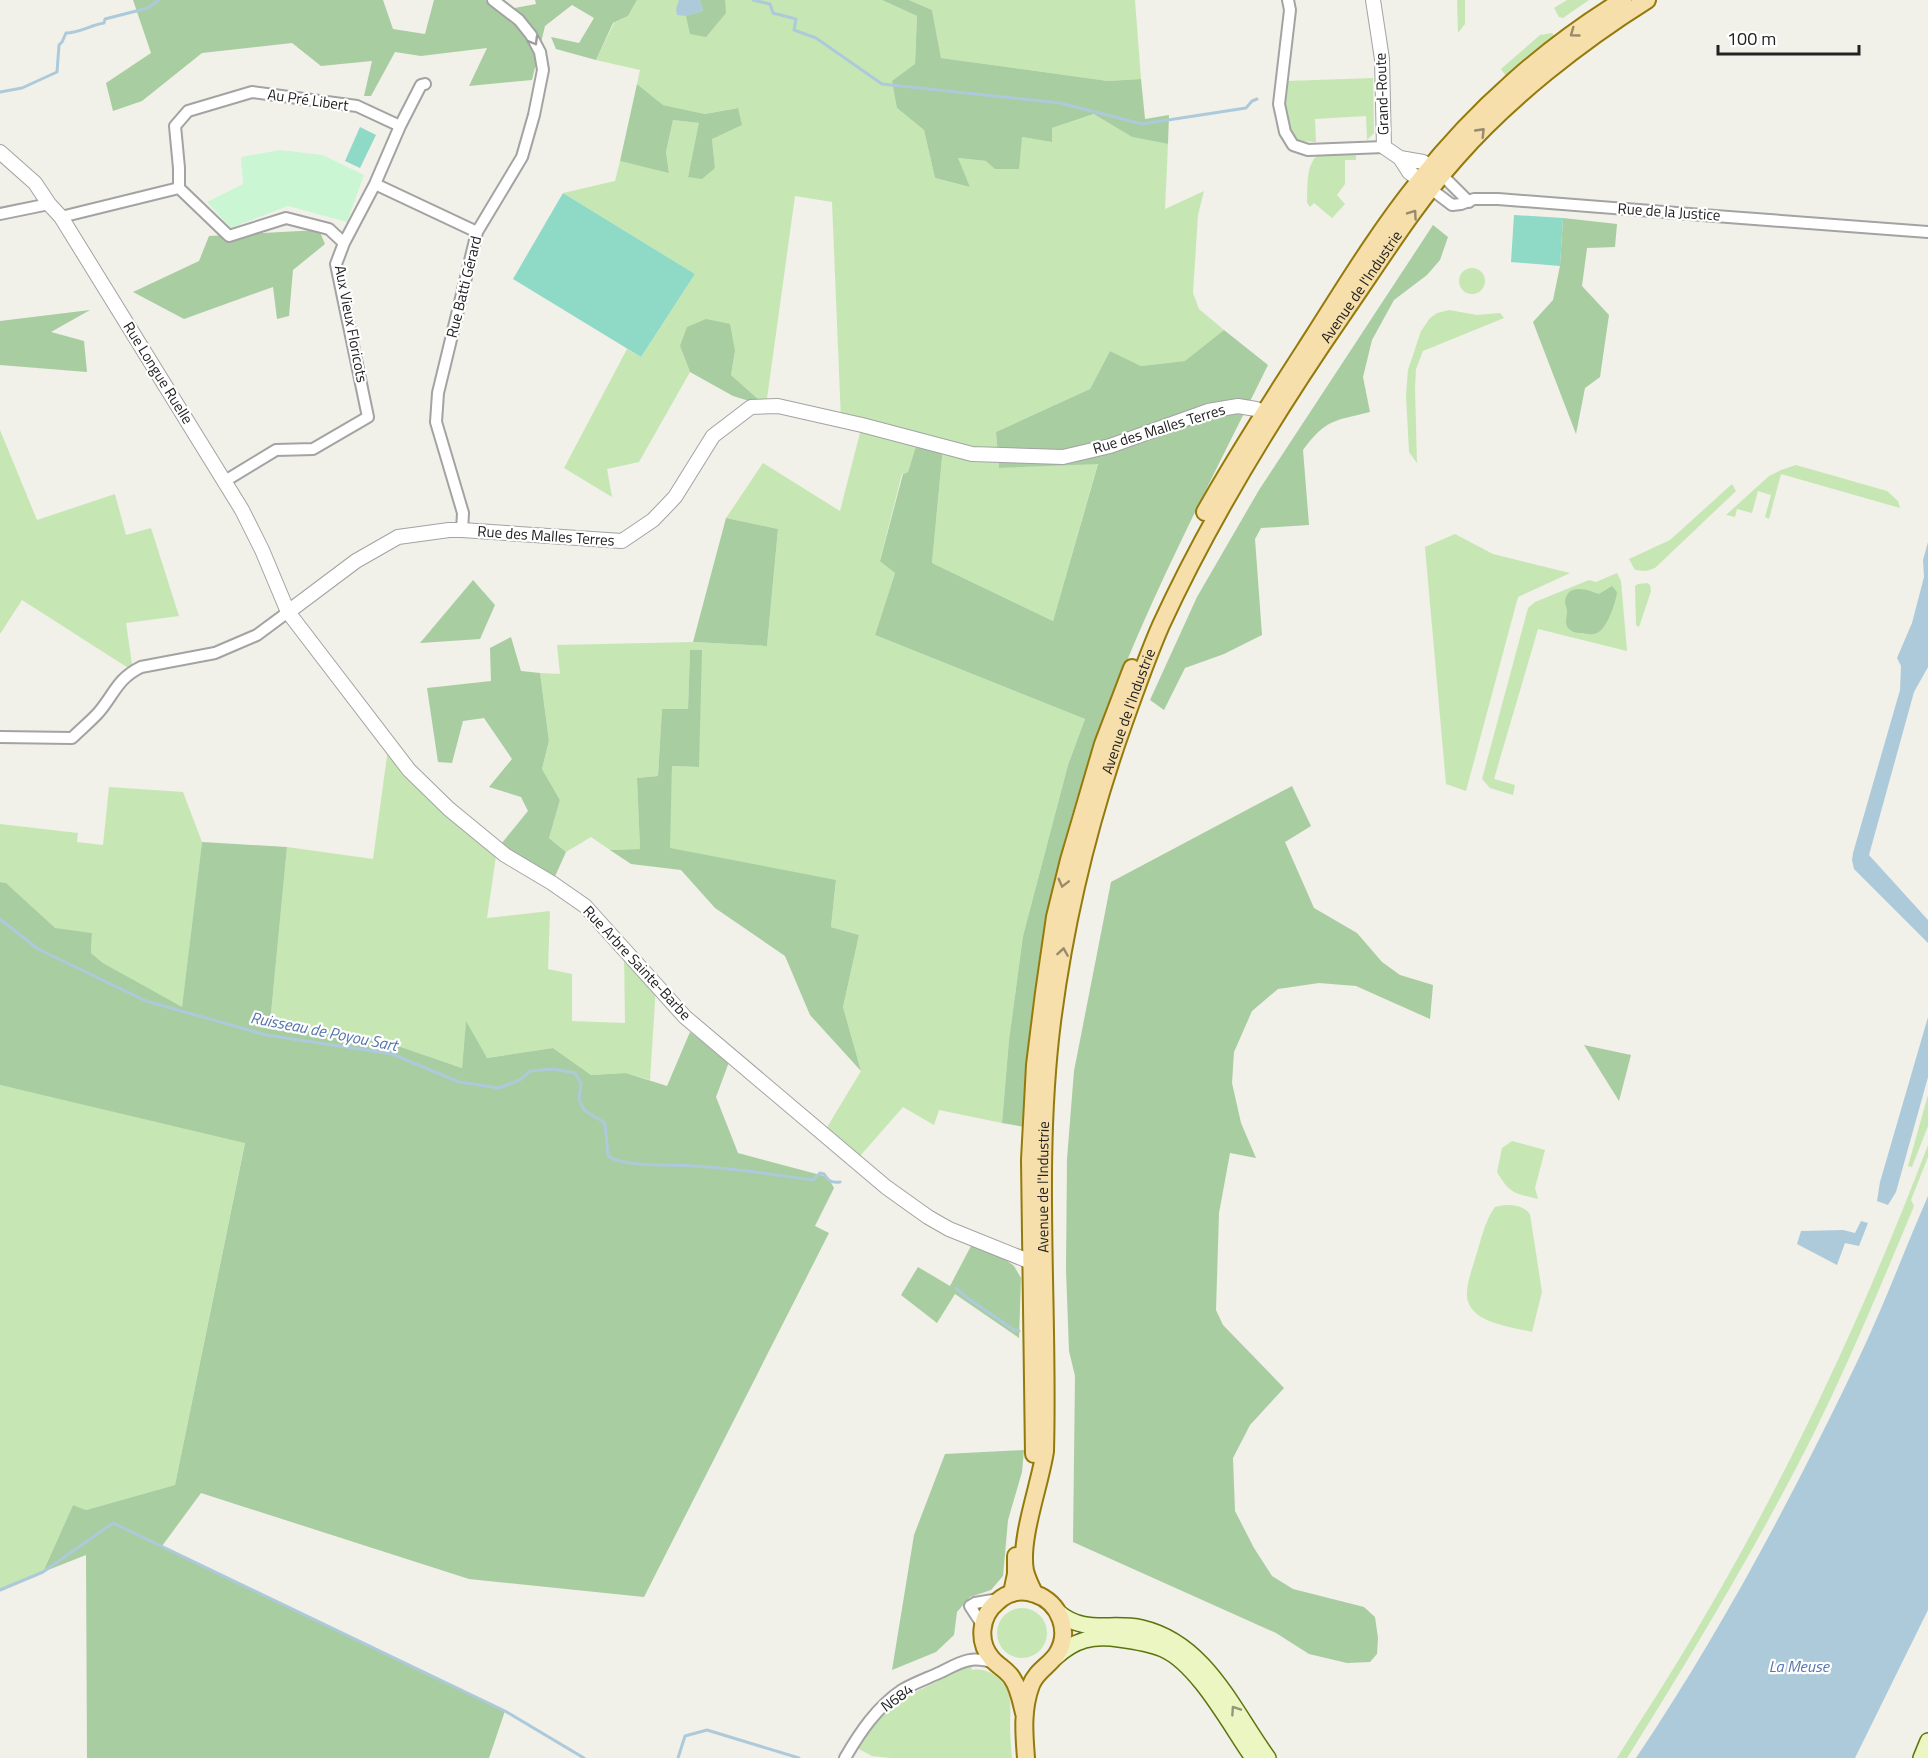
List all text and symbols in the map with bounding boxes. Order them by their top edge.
scale bar [1718,18,1859,56]
text: 100 m [1727,25,1776,52]
one-way arrow [1570,26,1581,37]
one-way arrow [526,35,538,45]
street label: Grand-Route [1369,52,1394,136]
street label: Au Pré Libert [266,82,351,117]
one-way arrow [1474,128,1485,138]
street label: Rue de la Justice [1617,196,1721,227]
one-way arrow [1406,209,1417,220]
street label: Avenue de l'Industrie [1314,226,1408,347]
street label: Rue Batti Gérard [440,233,487,340]
street label: Aux Vieux Floricots [329,263,374,384]
street label: Rue Longue Ruelle [118,317,199,428]
street label: Rue des Malles Terres [1090,397,1228,460]
street label: Rue des Malles Terres [477,519,615,552]
street label: Avenue de l'Industrie [1095,645,1161,777]
one-way arrow [1058,878,1071,888]
street label: Rue Arbre Sainte-Barbe [578,900,697,1025]
one-way arrow [1057,947,1069,957]
water label: Ruisseau de Poyou Sart [249,1005,401,1057]
street label: Avenue de l'Industrie [1031,1121,1055,1253]
water label: La Meuse [1769,1654,1831,1678]
street label: N684 [876,1678,918,1717]
one-way arrow [1231,1705,1242,1716]

